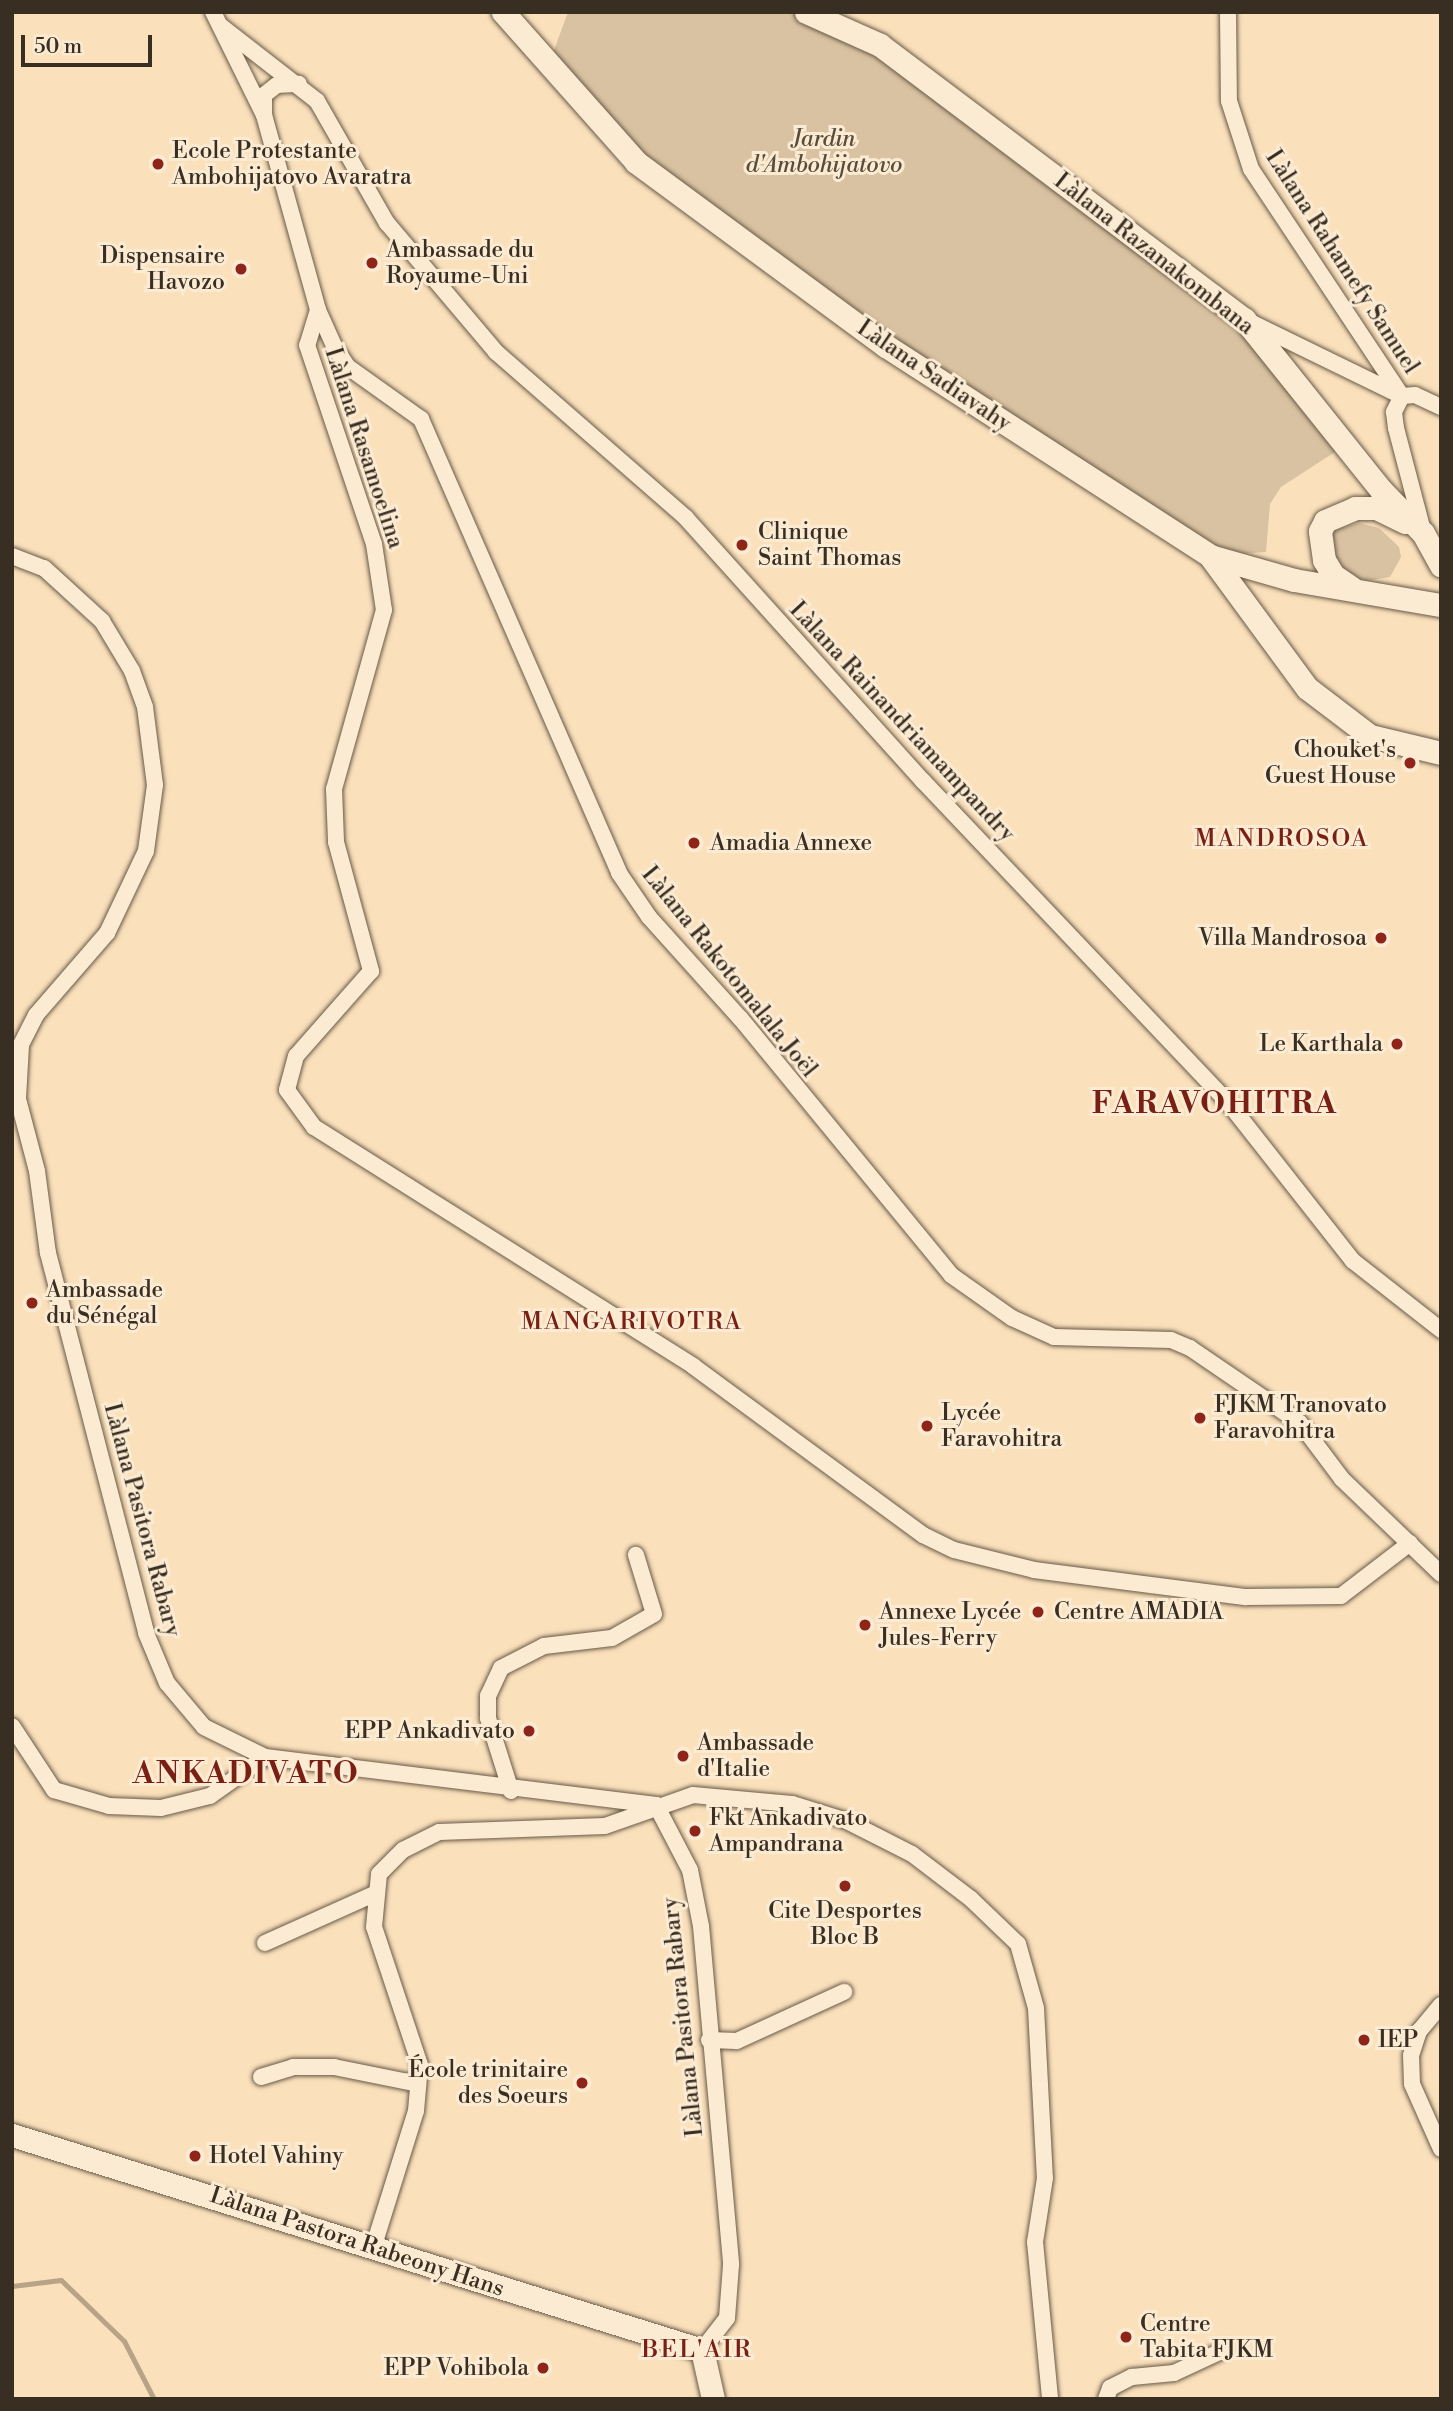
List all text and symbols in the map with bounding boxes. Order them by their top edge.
scale bar [24,21,156,65]
text: 50 m [34,34,82,60]
park label: Jardin d'Ambohijatovo [746,125,902,179]
place label: Ecole Protestante Ambohijatovo Avaratra [172,137,412,191]
street label: Làlana Rahamefy Samuel [1259,145,1425,379]
marker: Ecole Protestante Ambohijatovo Avaratra [150,156,166,172]
street label: Làlana Razanakombana [1048,167,1260,341]
place label: Ambassade du Royaume-Uni [386,236,534,290]
place label: Dispensaire Havozo [100,242,225,296]
marker: Ambassade du Royaume-Uni [364,255,380,271]
marker: Dispensaire Havozo [231,259,251,279]
street label: Làlana Sadiavahy [852,314,1016,438]
street label: Làlana Rasamoelina [318,344,410,552]
place label: Clinique Saint Thomas [758,518,901,572]
marker: Clinique Saint Thomas [732,535,752,555]
street label: Làlana Rainandriamampandry [783,596,1021,848]
place label: Chouket's Guest House [1265,736,1396,790]
marker: Chouket's Guest House [1402,755,1418,771]
district label: MANDROSOA [1196,826,1368,854]
place label: Amadia Annexe [710,829,872,857]
marker: Amadia Annexe [684,833,704,853]
street label: Làlana Rakotomalala Joël [635,861,823,1083]
place label: Villa Mandrosoa [1198,924,1367,952]
marker: Villa Mandrosoa [1373,930,1389,946]
place label: Le Karthala [1259,1030,1383,1058]
marker: Le Karthala [1389,1036,1405,1052]
district label: FARAVOHITRA [1093,1086,1337,1122]
place label: Ambassade du Sénégal [46,1276,163,1330]
marker: Ambassade du Sénégal [24,1295,40,1311]
district label: MANGARIVOTRA [523,1309,741,1337]
place label: FJKM Tranovato Faravohitra [1214,1391,1387,1445]
place label: Lycée Faravohitra [941,1399,1062,1453]
street label: Làlana Pasitora Rabary [98,1400,186,1640]
marker: FJKM Tranovato Faravohitra [1192,1410,1208,1426]
marker: Lycée Faravohitra [919,1418,935,1434]
place label: Annexe Lycée Jules-Ferry [879,1598,1021,1652]
place label: Centre AMADIA [1054,1598,1224,1626]
marker: Centre AMADIA [1028,1602,1048,1622]
marker: Annexe Lycée Jules-Ferry [857,1617,873,1633]
place label: EPP Ankadivato [345,1717,515,1745]
marker: EPP Ankadivato [521,1723,537,1739]
place label: Ambassade d'Italie [697,1729,814,1783]
marker: Ambassade d'Italie [675,1748,691,1764]
district label: ANKADIVATO [134,1756,358,1792]
place label: Fkt Ankadivato Ampandrana [709,1804,867,1858]
marker: Fkt Ankadivato Ampandrana [687,1823,703,1839]
marker: Cite Desportes Bloc B [837,1878,853,1894]
street label: Làlana Pasitora Rabary [657,1896,709,2138]
place label: Cite Desportes Bloc B [768,1897,922,1951]
place label: IEP [1378,2026,1418,2054]
marker: IEP [1356,2032,1372,2048]
place label: École trinitaire des Soeurs [408,2056,568,2110]
marker: École trinitaire des Soeurs [574,2075,590,2091]
place label: Hotel Vahiny [209,2142,343,2170]
marker: Hotel Vahiny [187,2148,203,2164]
street label: Làlana Pastora Rabeony Hans [206,2181,508,2303]
place label: Centre Tabita FJKM [1140,2310,1273,2364]
marker: Centre Tabita FJKM [1118,2329,1134,2345]
district label: BEL'AIR [642,2337,752,2365]
place label: EPP Vohibola [384,2354,529,2382]
marker: EPP Vohibola [535,2360,551,2376]

